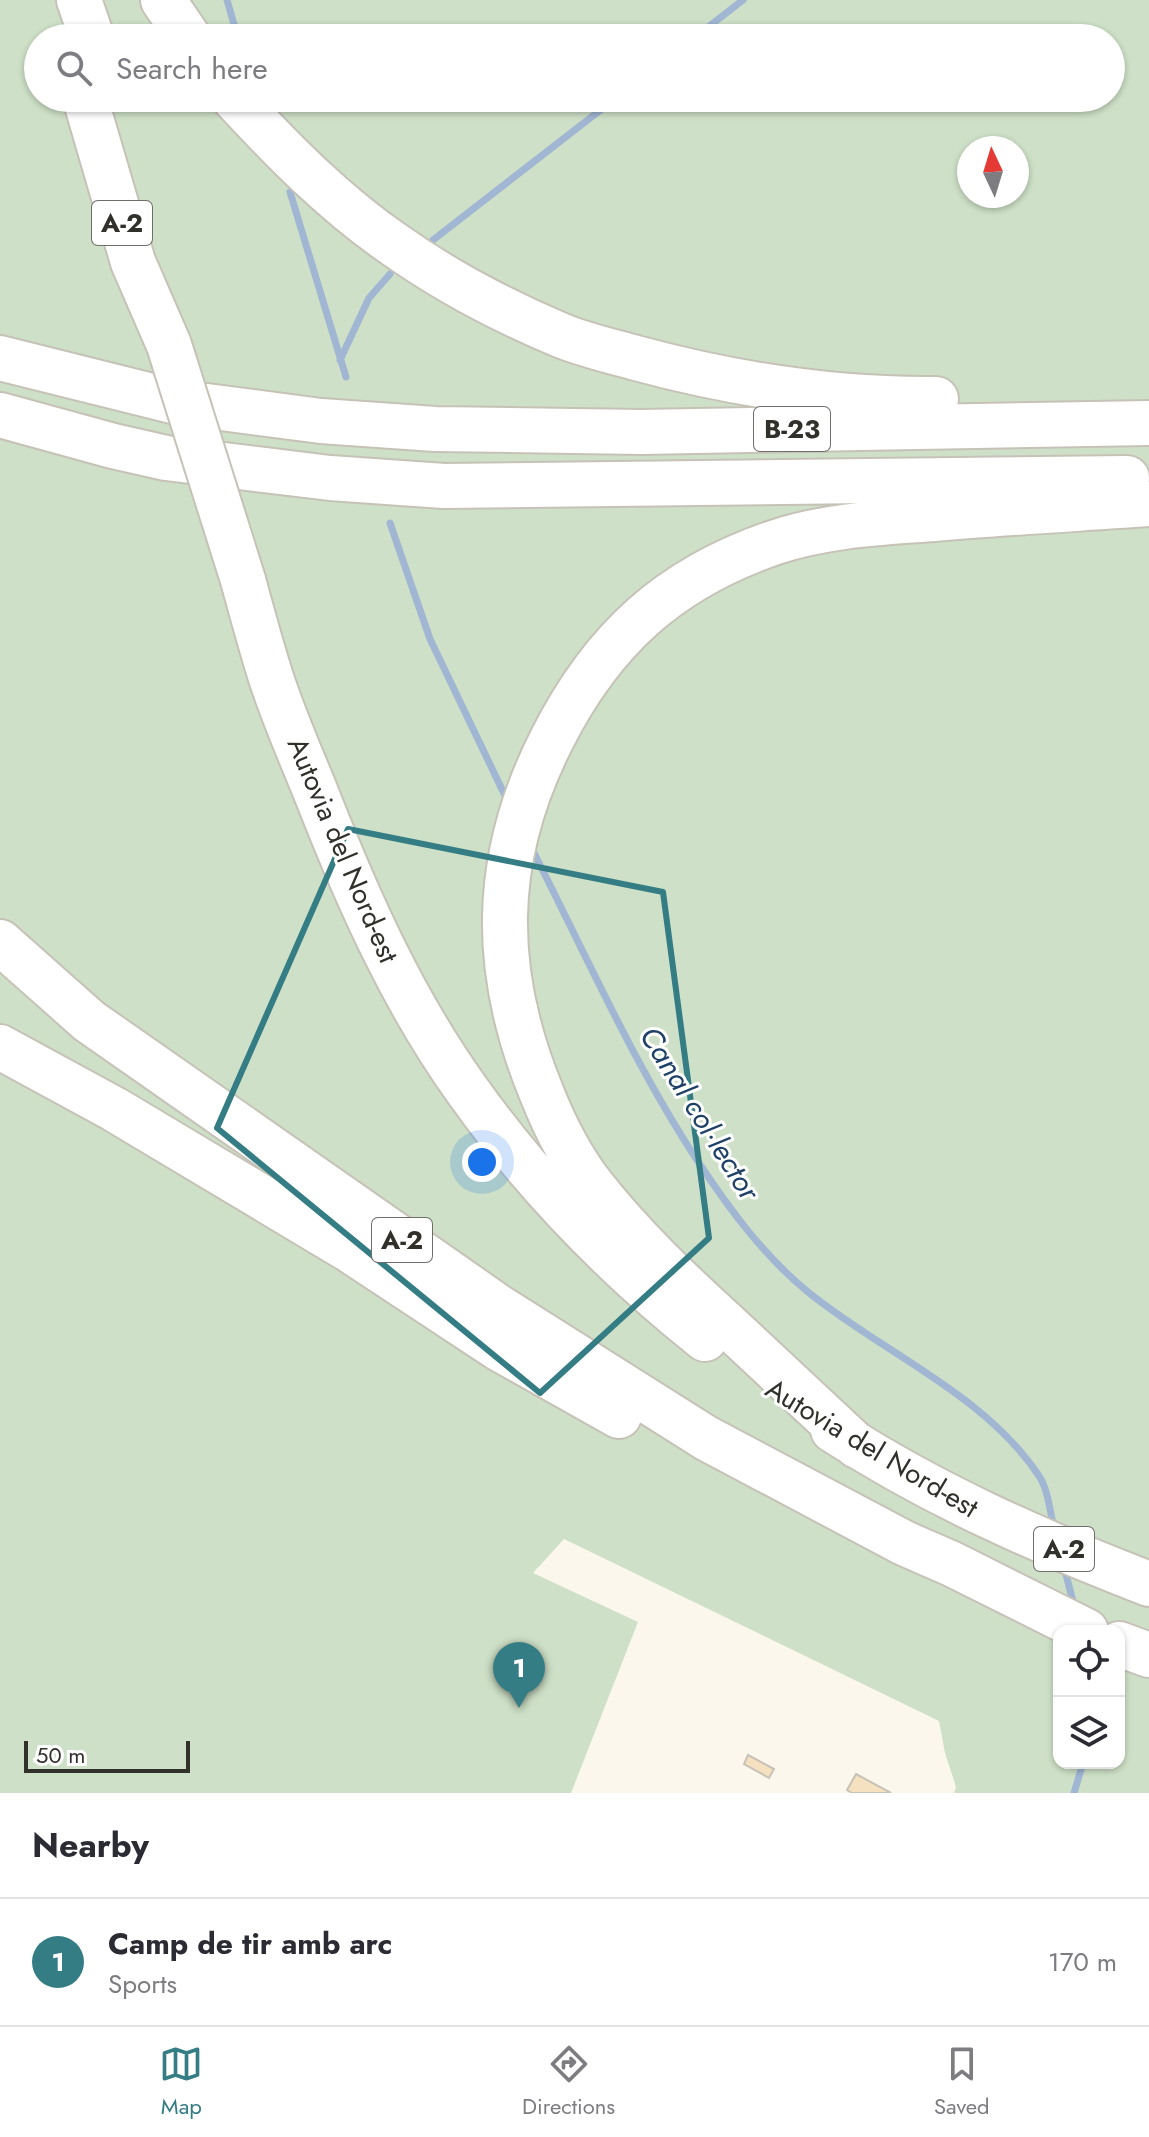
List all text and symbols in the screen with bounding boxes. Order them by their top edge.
search box [24,24,1125,112]
icon: search [52,46,96,90]
text: Search here [116,47,268,90]
north arrow [957,136,1029,208]
road number: A-2 [92,201,152,245]
road number: B-23 [754,407,830,451]
street label: Autovia del Nord-est [277,731,409,970]
water label: Canal col·lector [629,1018,772,1210]
your location [462,1142,502,1182]
road number: A-2 [372,1218,432,1262]
street label: Autovia del Nord-est [758,1368,986,1528]
road number: A-2 [1034,1527,1094,1571]
map controls [1053,1625,1125,1769]
button: locate [1053,1625,1125,1697]
pin: 1 [493,1642,545,1708]
button: layers [1053,1697,1125,1769]
scale bar [24,1737,190,1773]
text: 50 m [36,1739,85,1771]
text: Nearby [32,1821,149,1870]
text: Camp de tir amb arc [108,1922,392,1965]
text: 1 [51,1943,65,1981]
text: 170 m [1048,1943,1117,1981]
text: Sports [108,1965,177,2003]
tab: Map [159,2042,203,2122]
tab: Directions [522,2042,615,2122]
tab: Saved [934,2042,990,2122]

